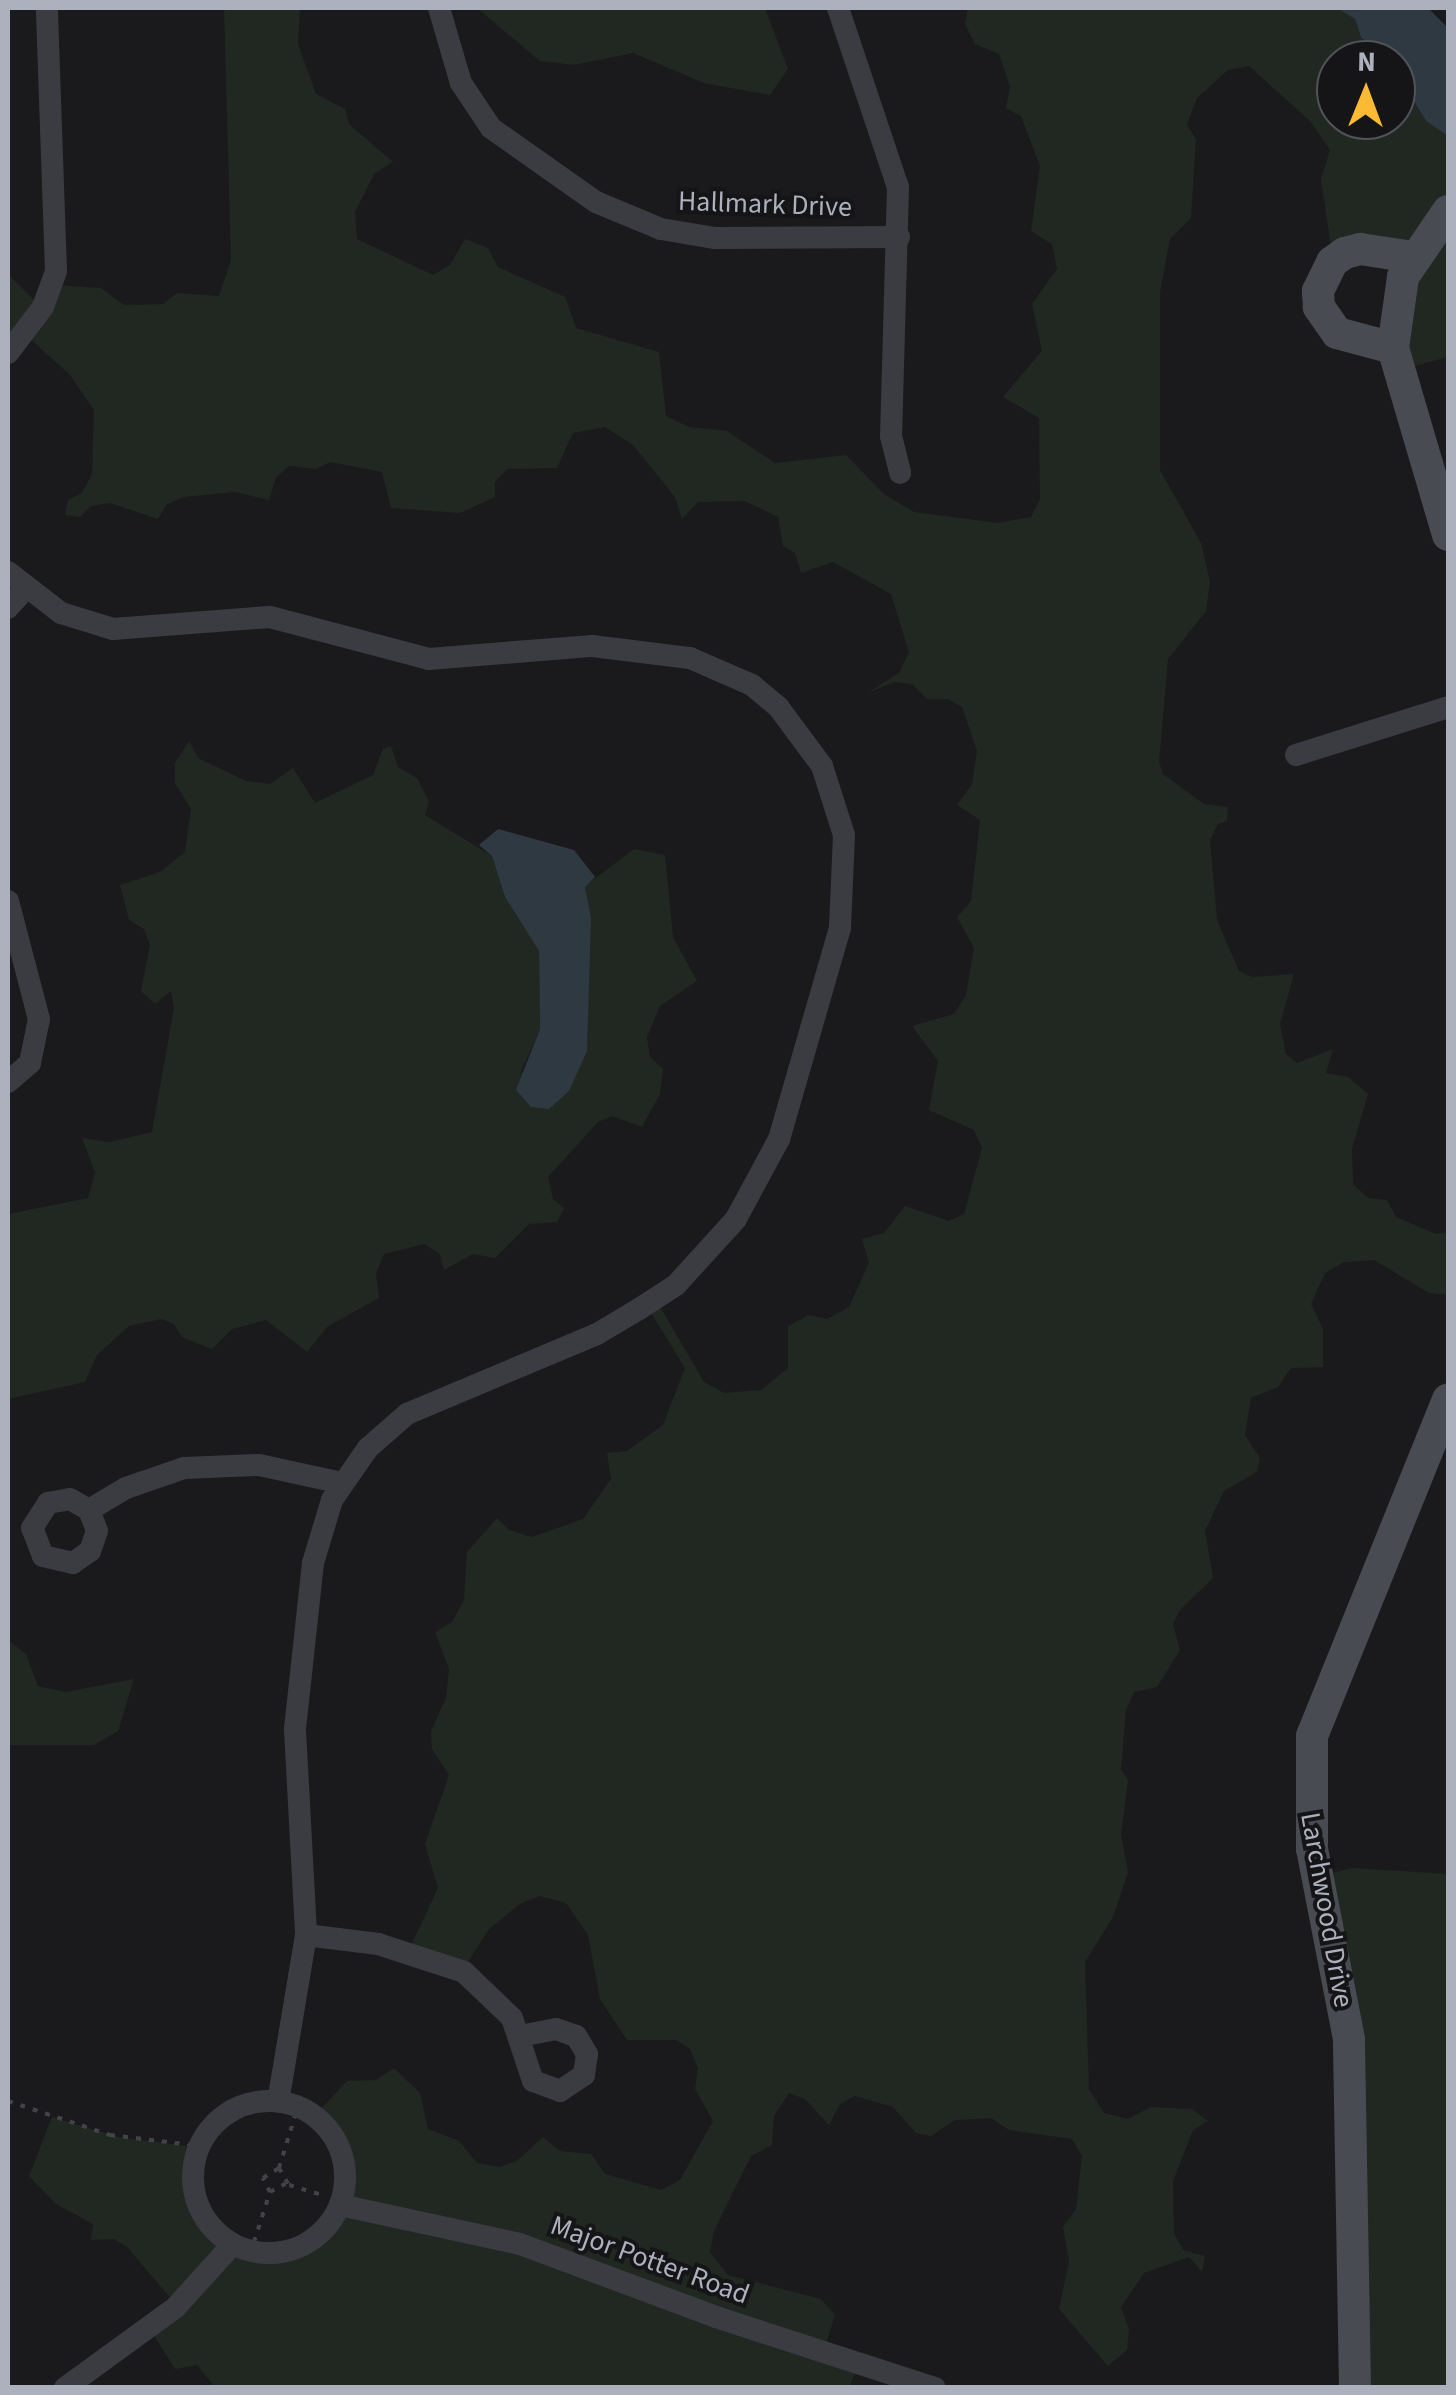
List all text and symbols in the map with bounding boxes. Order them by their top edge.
north arrow [1316,40,1416,140]
text: N [1357,42,1376,82]
street label: Hallmark Drive [678,184,852,224]
street label: Larchwood Drive [1293,1810,1361,2010]
street label: Major Potter Road [546,2208,754,2312]

